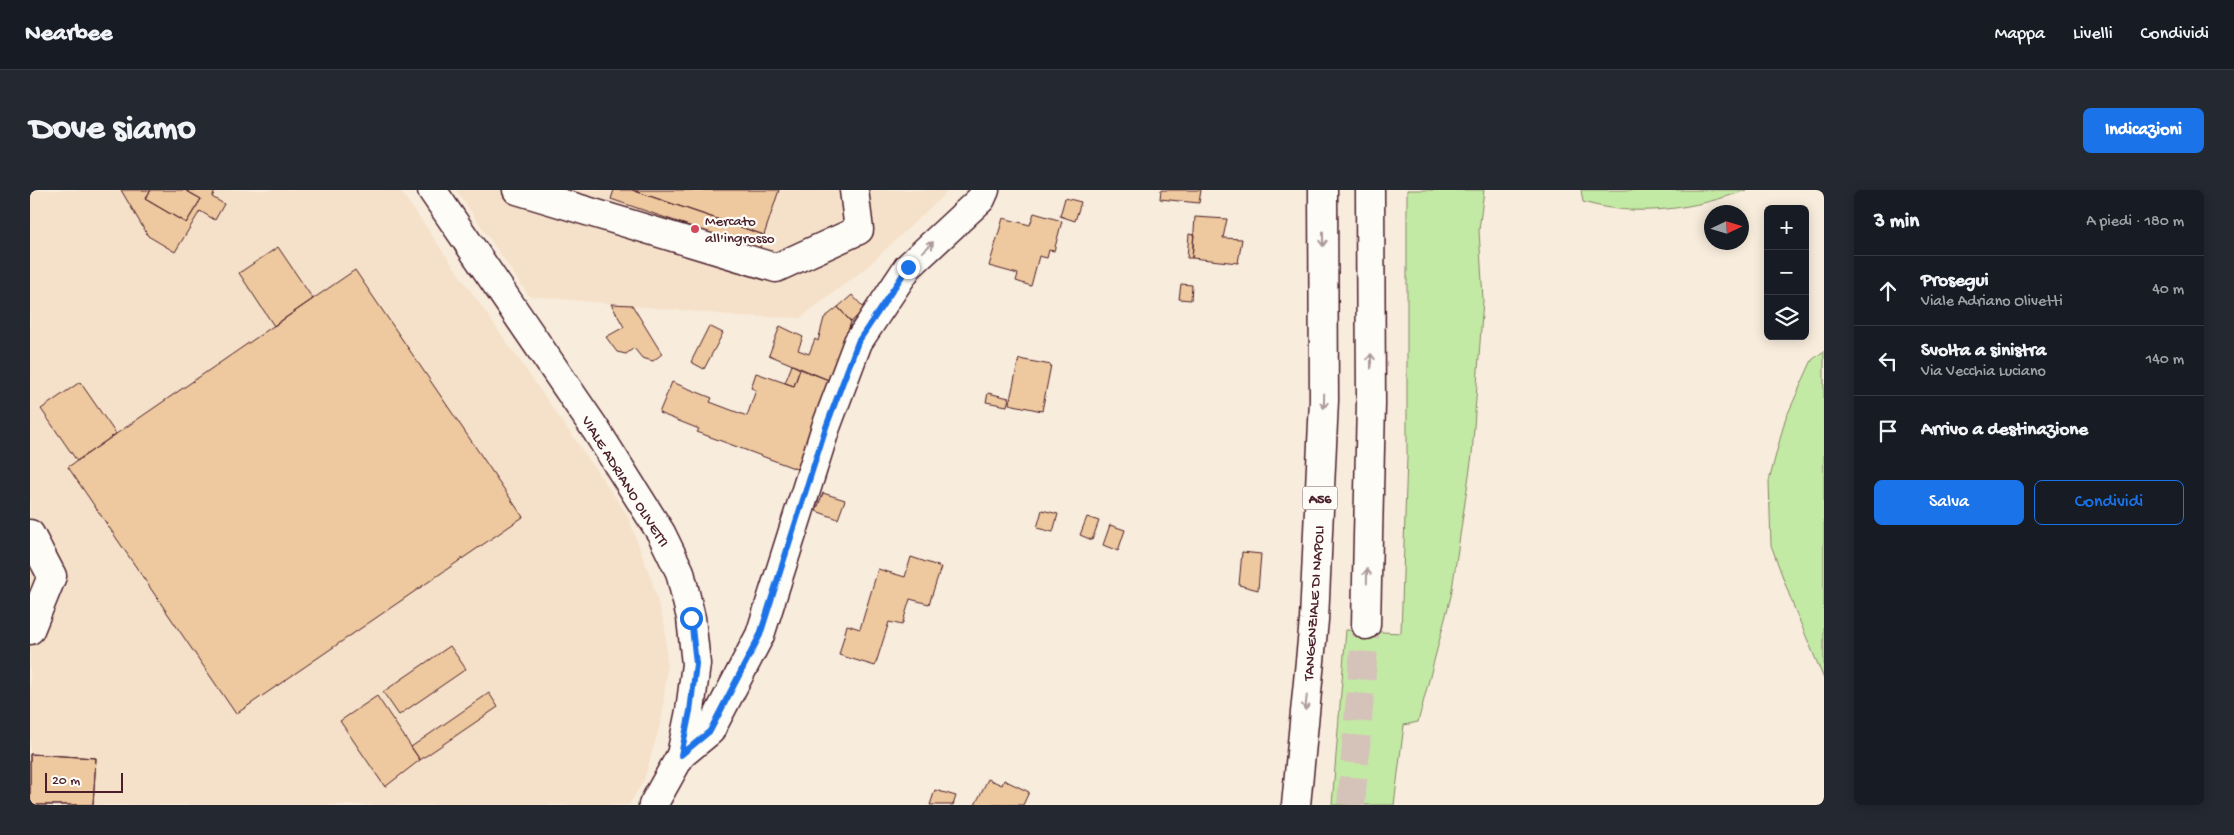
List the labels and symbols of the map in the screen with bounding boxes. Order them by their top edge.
north arrow [1704,205,1749,250]
place label: Mercato all'ingrosso [705,213,775,248]
marker: Mercato all'ingrosso [689,223,701,235]
one-way arrow [1318,230,1328,246]
one-way arrow [922,241,935,253]
route end [897,256,920,279]
one-way arrow [1366,353,1375,369]
one-way arrow [1319,392,1329,409]
street label: VIALE ADRIANO OLIVETTI [576,412,672,551]
road number: A56 [1302,486,1338,510]
street label: TANGENZIALE DI NAPOLI [1301,525,1329,682]
one-way arrow [1362,568,1371,584]
route start [680,607,703,630]
one-way arrow [1301,695,1311,711]
scale bar [45,770,122,793]

